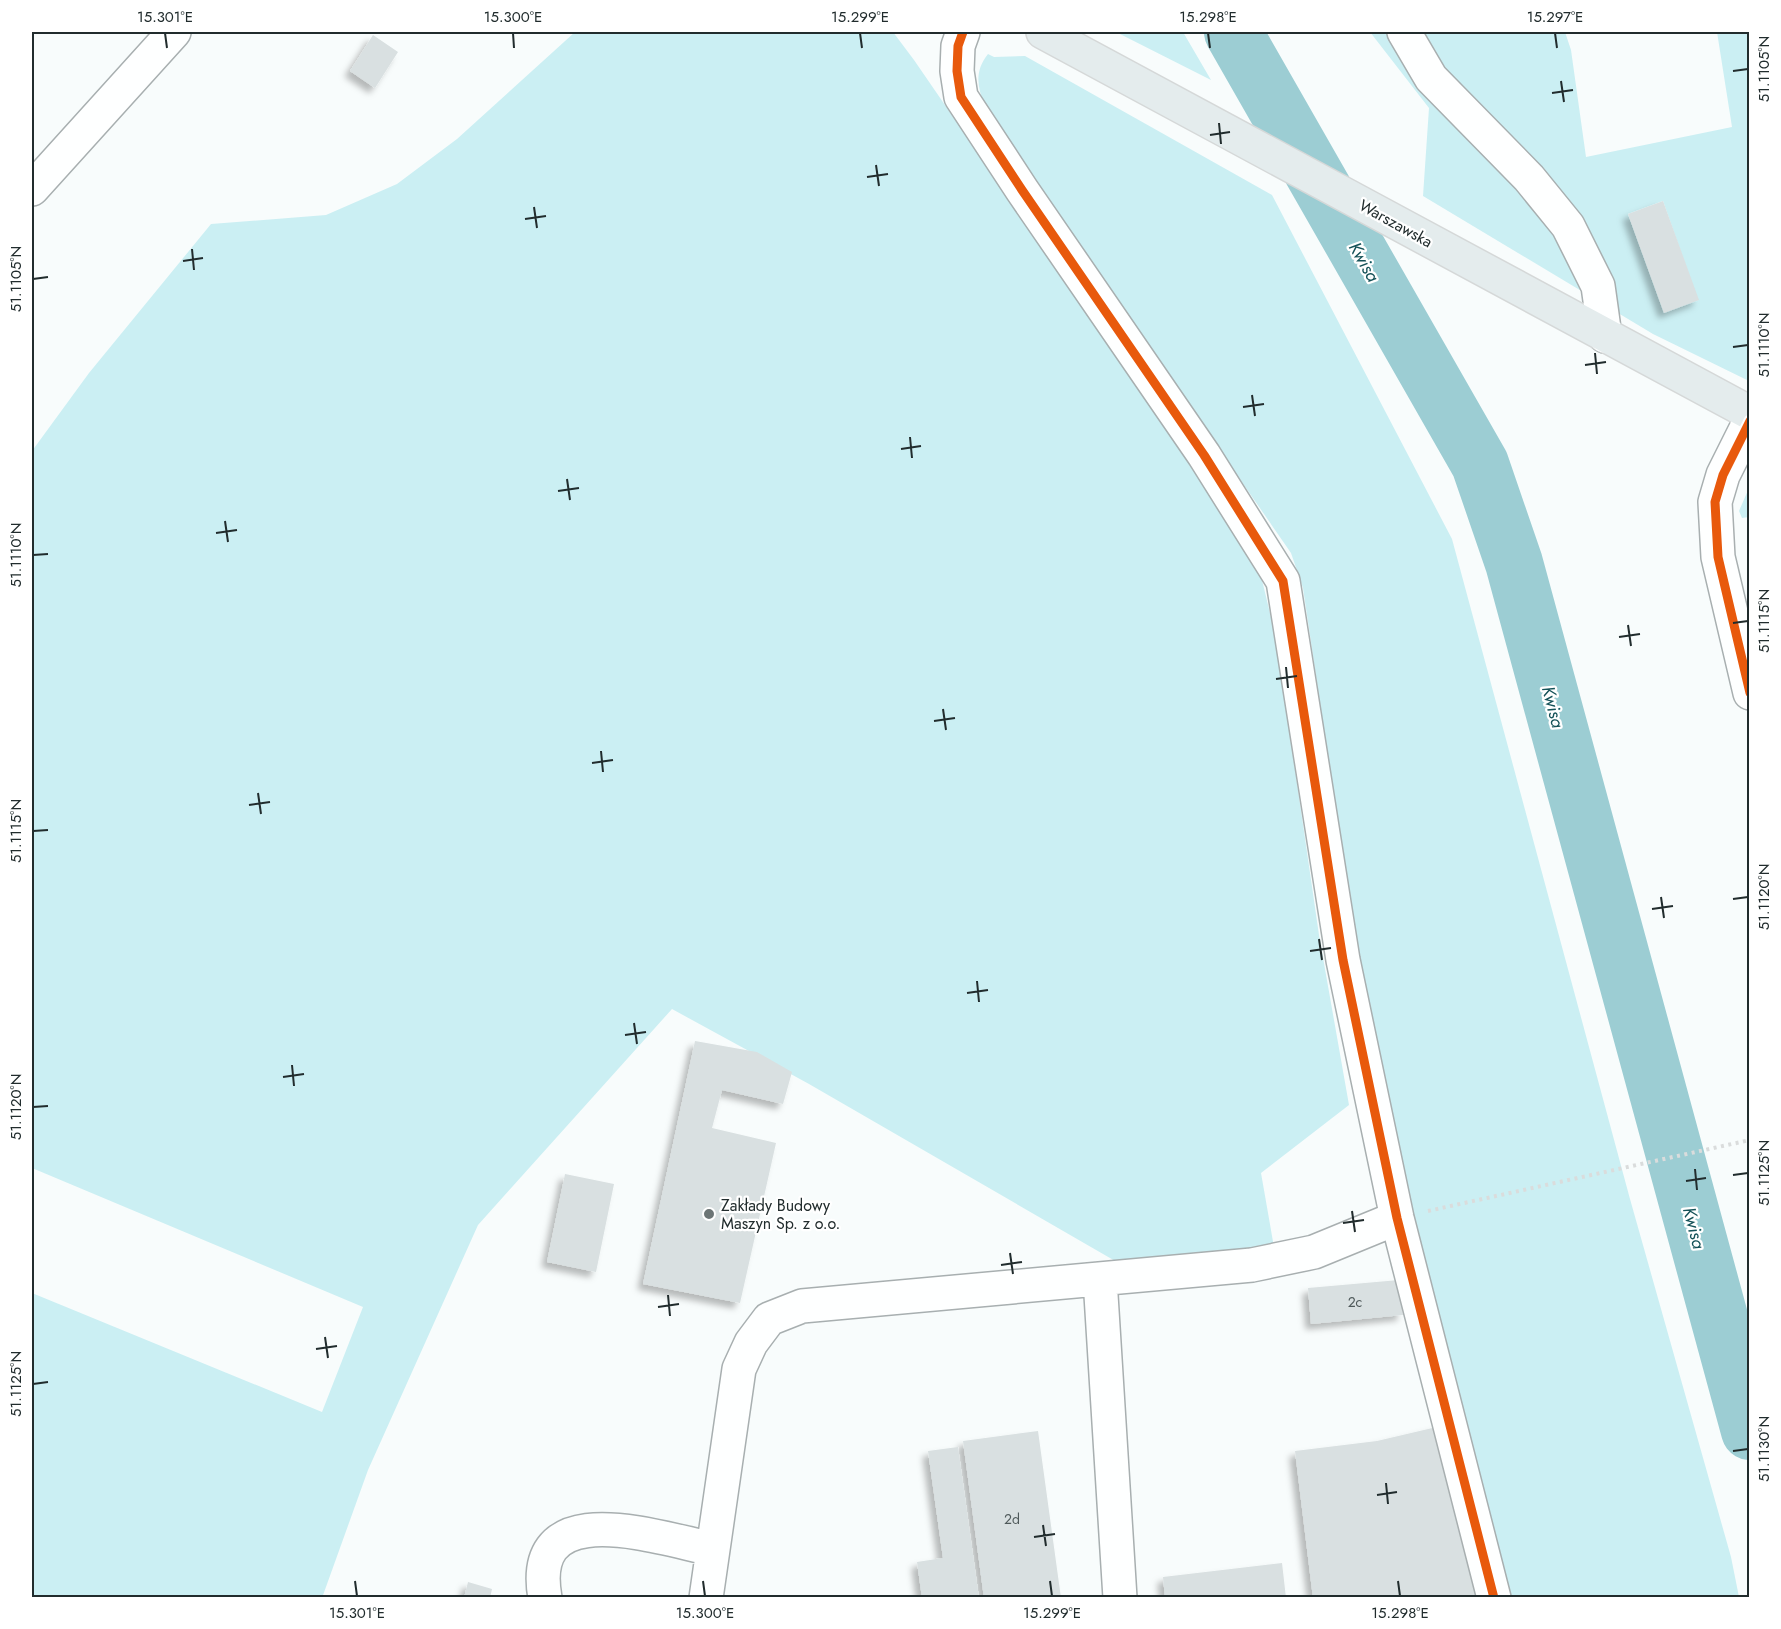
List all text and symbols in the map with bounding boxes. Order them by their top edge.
text: 15.301°E [137,6,193,28]
text: 15.300°E [484,6,542,28]
text: 15.299°E [831,6,889,28]
text: 15.298°E [1179,6,1237,28]
text: 15.297°E [1527,6,1583,28]
text: 51.1105°N [1753,36,1775,102]
street label: Warszawska [1355,194,1437,253]
water label: Kwisa [1342,237,1386,287]
text: 51.1105°N [5,246,27,312]
text: 51.1110°N [1753,313,1775,377]
text: 51.1110°N [5,523,27,587]
text: 51.1115°N [1753,589,1775,653]
water label: Kwisa [1535,683,1571,731]
text: 51.1115°N [5,799,27,863]
text: 51.1120°N [1753,864,1775,930]
text: 51.1120°N [5,1074,27,1140]
text: 51.1125°N [1753,1140,1775,1206]
place label: Zakłady Budowy Maszyn Sp. z o.o. [721,1194,840,1235]
water label: Kwisa [1676,1204,1712,1252]
marker: Zakłady Budowy Maszyn Sp. z o.o. [702,1207,716,1221]
house number: 2c [1348,1292,1362,1312]
text: 51.1125°N [5,1351,27,1417]
text: 51.1130°N [1753,1416,1775,1482]
house number: 2d [1004,1509,1020,1529]
text: 15.301°E [329,1602,385,1624]
text: 15.300°E [676,1602,734,1624]
text: 15.299°E [1023,1602,1081,1624]
text: 15.298°E [1371,1602,1429,1624]

